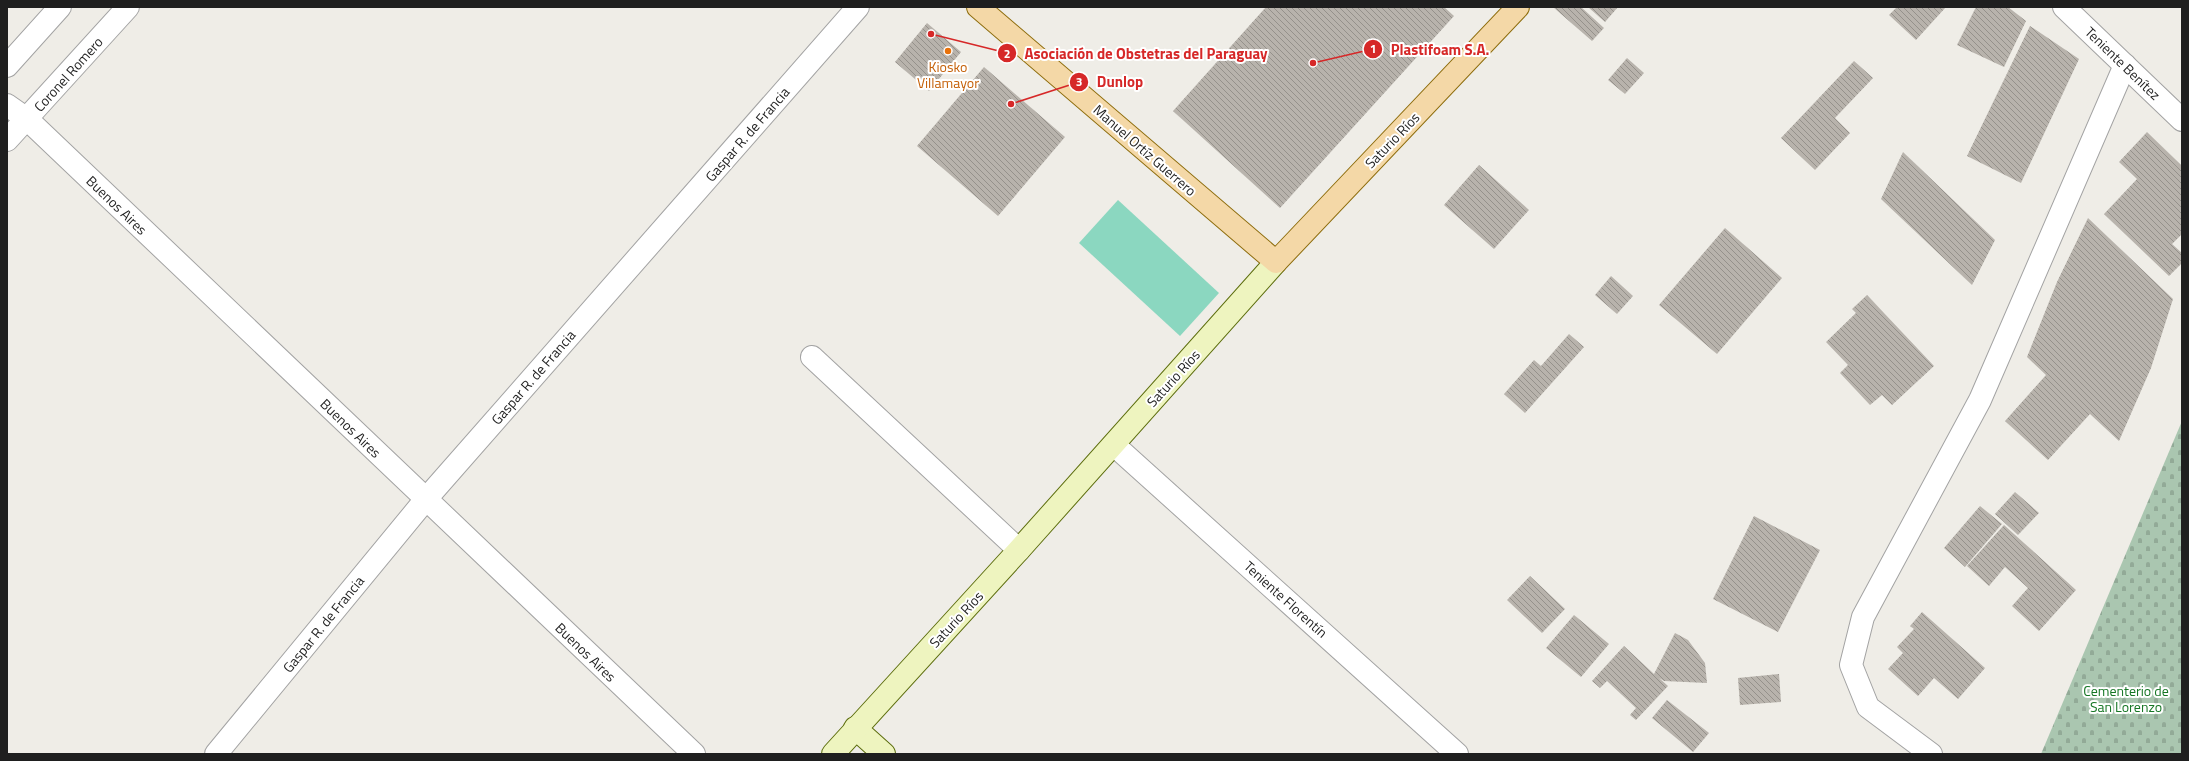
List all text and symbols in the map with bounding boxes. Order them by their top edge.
street label: Teniente Benítez [2080,21,2166,105]
street label: Coronel Romero [29,32,107,116]
callout: Plastifoam S.A. [1363,36,1498,63]
text: Plastifoam S.A. [1391,38,1489,61]
text: 1 [1370,39,1376,58]
callout: Asociación de Obstetras del Paraguay [997,40,1276,67]
text: Asociación de Obstetras del Paraguay [1024,42,1268,65]
text: 2 [1004,44,1010,63]
marker: Kiosko Villamayor [943,46,953,56]
place label: Kiosko Villamayor [917,56,979,93]
callout: Dunlop [1069,68,1151,95]
text: Dunlop [1097,70,1143,93]
text: 3 [1076,72,1082,91]
street label: Gaspar R. de Francia [700,82,794,186]
street label: Manuel Ortíz Guerrero [1089,99,1201,201]
street label: Saturio Ríos [1360,107,1424,173]
street label: Buenos Aires [82,171,152,239]
street label: Gaspar R. de Francia [486,325,580,429]
street label: Saturio Ríos [1141,345,1205,411]
street label: Buenos Aires [316,394,386,462]
street label: Teniente Florentín [1240,556,1332,642]
street label: Gaspar R. de Francia [277,571,369,677]
street label: Saturio Ríos [924,586,988,652]
street label: Buenos Aires [551,618,621,686]
park label: Cementerio de San Lorenzo [2083,680,2169,717]

